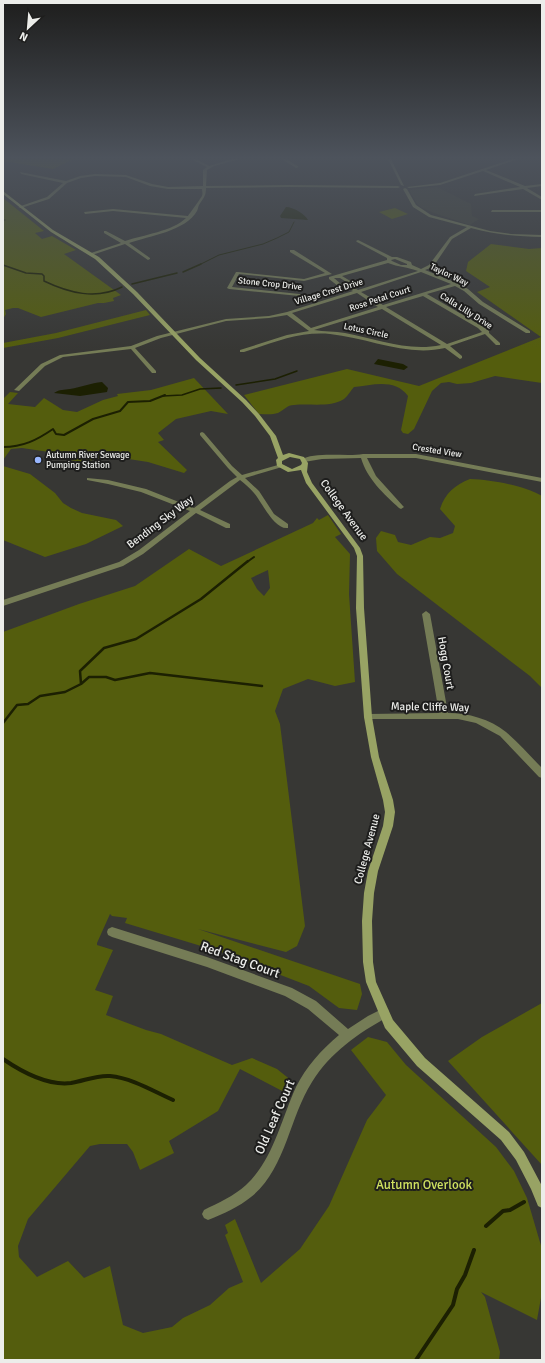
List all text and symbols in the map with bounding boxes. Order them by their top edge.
north arrow [8,8,48,48]
text: N [18,29,30,44]
street label: Taylor Way [428,261,471,289]
street label: Stone Crop Drive [237,275,303,293]
street label: Village Crest Drive [294,276,365,308]
street label: Rose Petal Court [348,284,412,314]
street label: Calla Lilly Drive [438,290,495,332]
street label: Lotus Circle [343,321,390,341]
street label: Crested View [412,442,463,460]
place label: Autumn River Sewage Pumping Station [46,450,130,471]
marker: Autumn River Sewage Pumping Station [33,455,43,465]
street label: College Avenue [318,477,370,543]
street label: Bending Sky Way [124,492,196,551]
street label: Hogg Court [435,635,457,691]
street label: Maple Cliffe Way [391,700,470,714]
street label: College Avenue [351,812,383,886]
street label: Red Stag Court [198,938,282,982]
street label: Old Leaf Court [251,1077,299,1157]
park label: Autumn Overlook [376,1177,473,1193]

